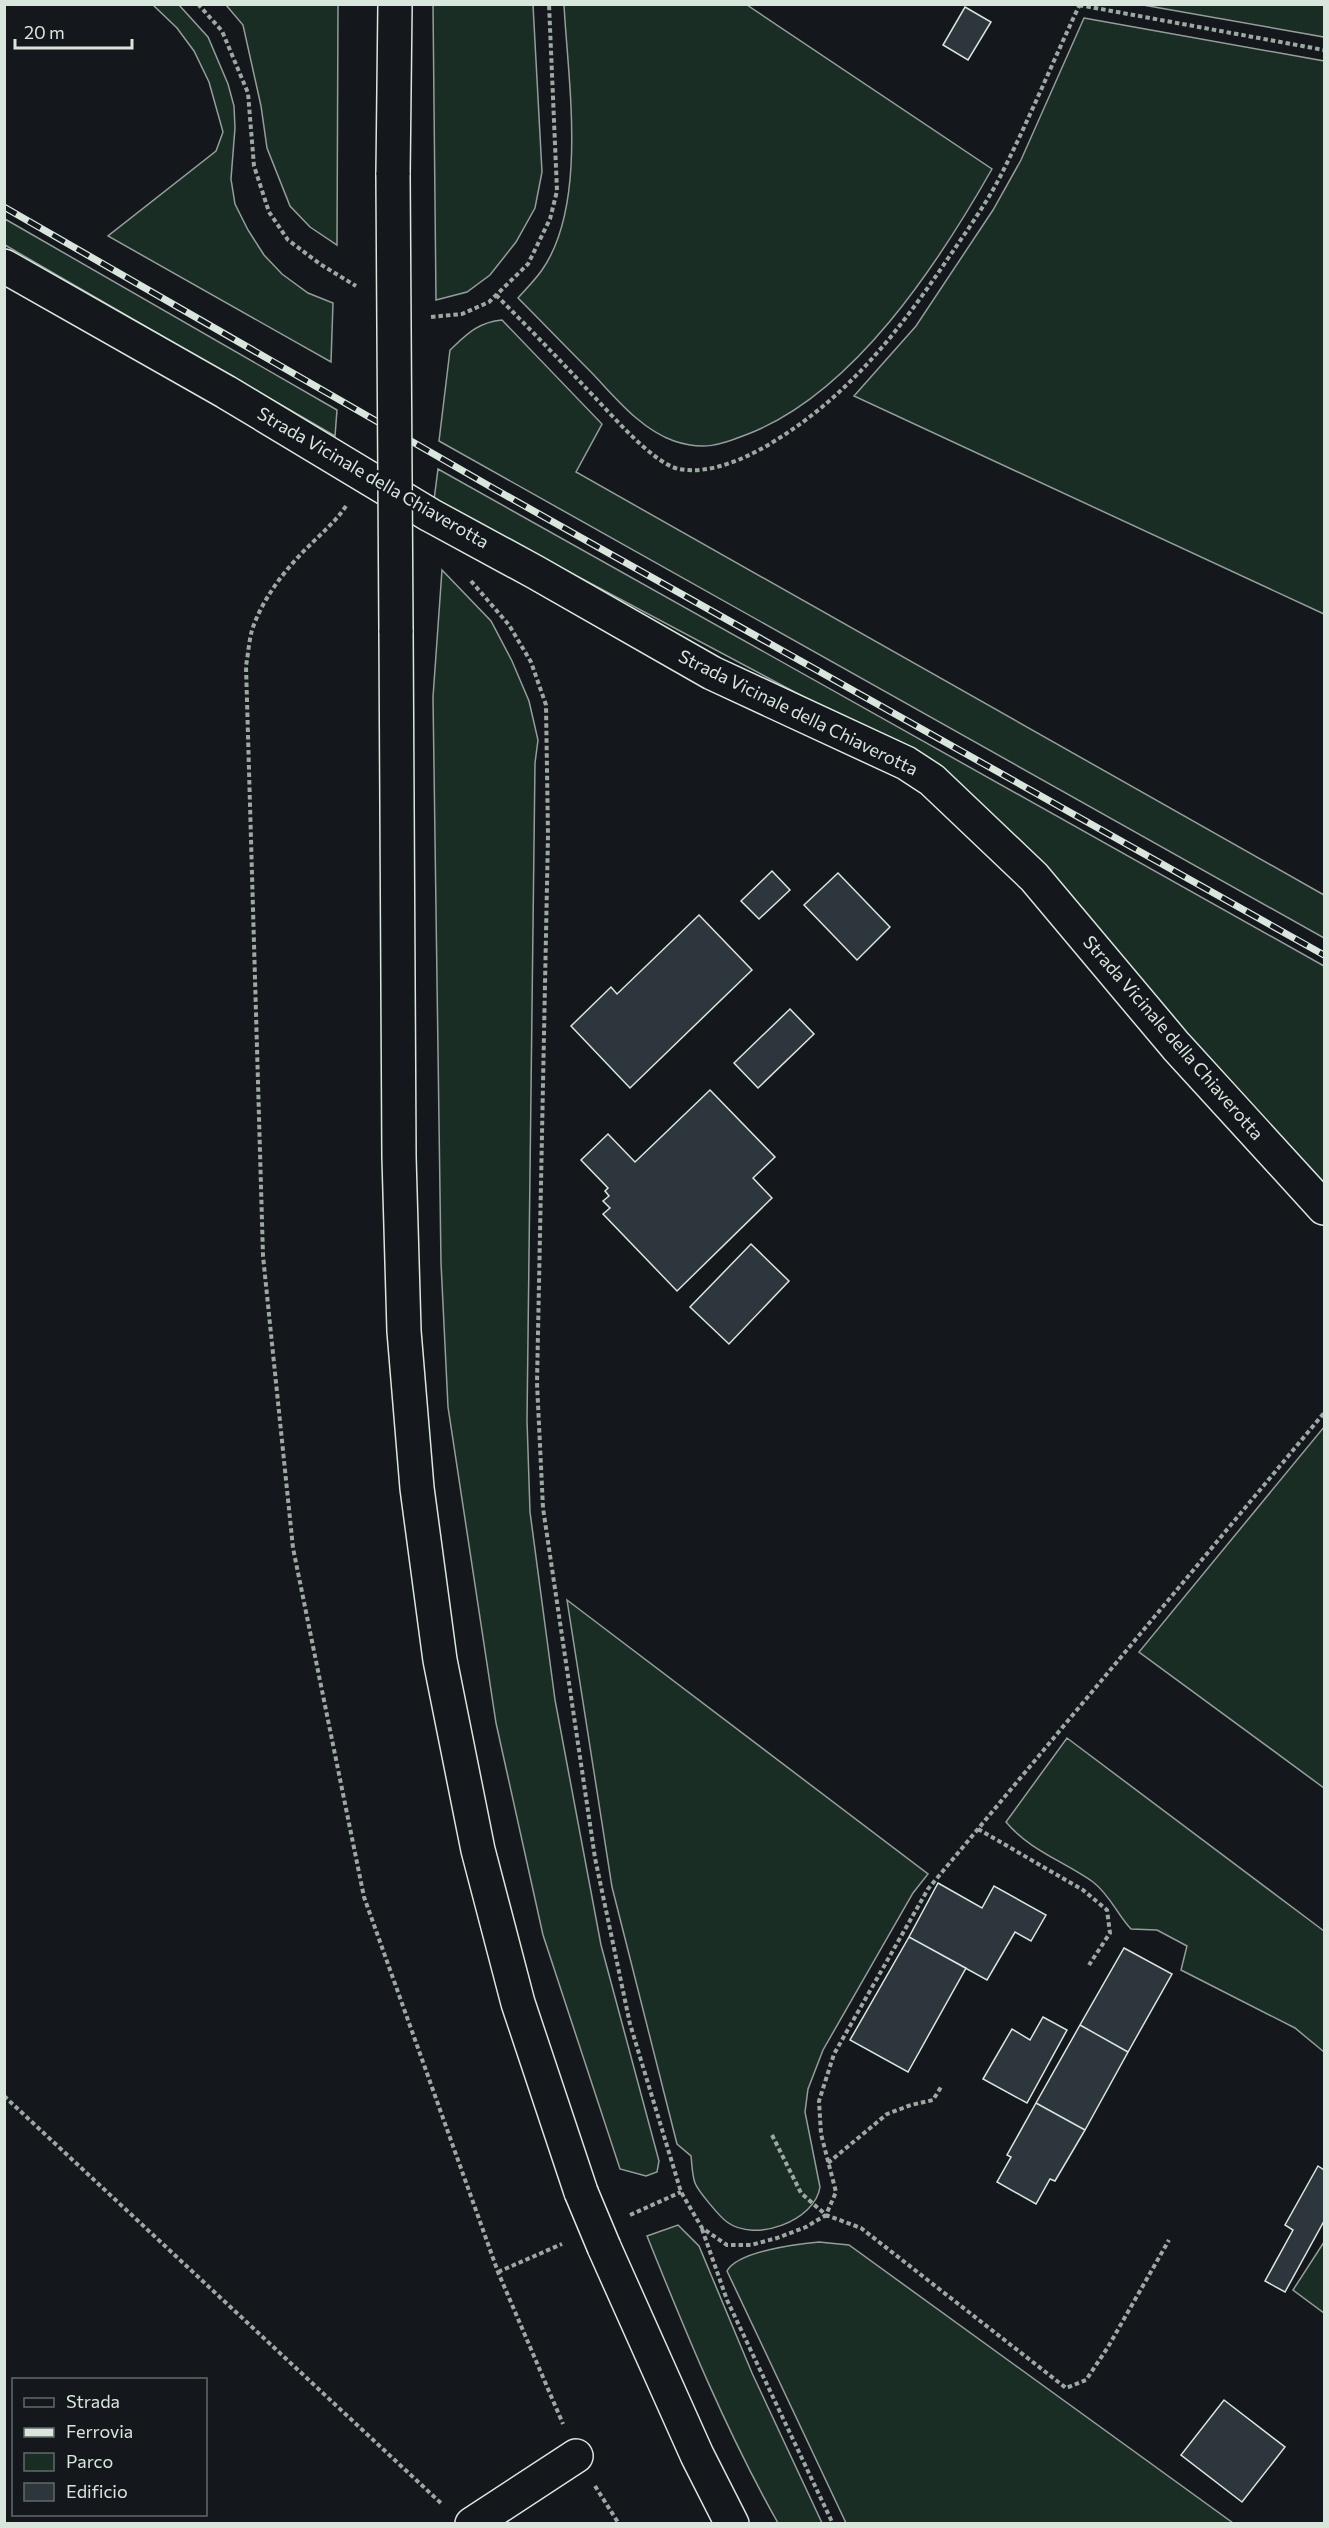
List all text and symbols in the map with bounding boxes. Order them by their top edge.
scale bar [15,12,132,50]
text: 20 m [24,21,65,43]
street label: Strada Vicinale della Chiaverotta [254,402,493,553]
street label: Strada Vicinale della Chiaverotta [675,644,922,780]
street label: Strada Vicinale della Chiaverotta [1079,931,1269,1144]
legend [12,2378,207,2516]
text: Strada [66,2390,120,2412]
text: Ferrovia [66,2420,133,2442]
text: Parco [66,2450,113,2472]
text: Edificio [66,2480,128,2502]

